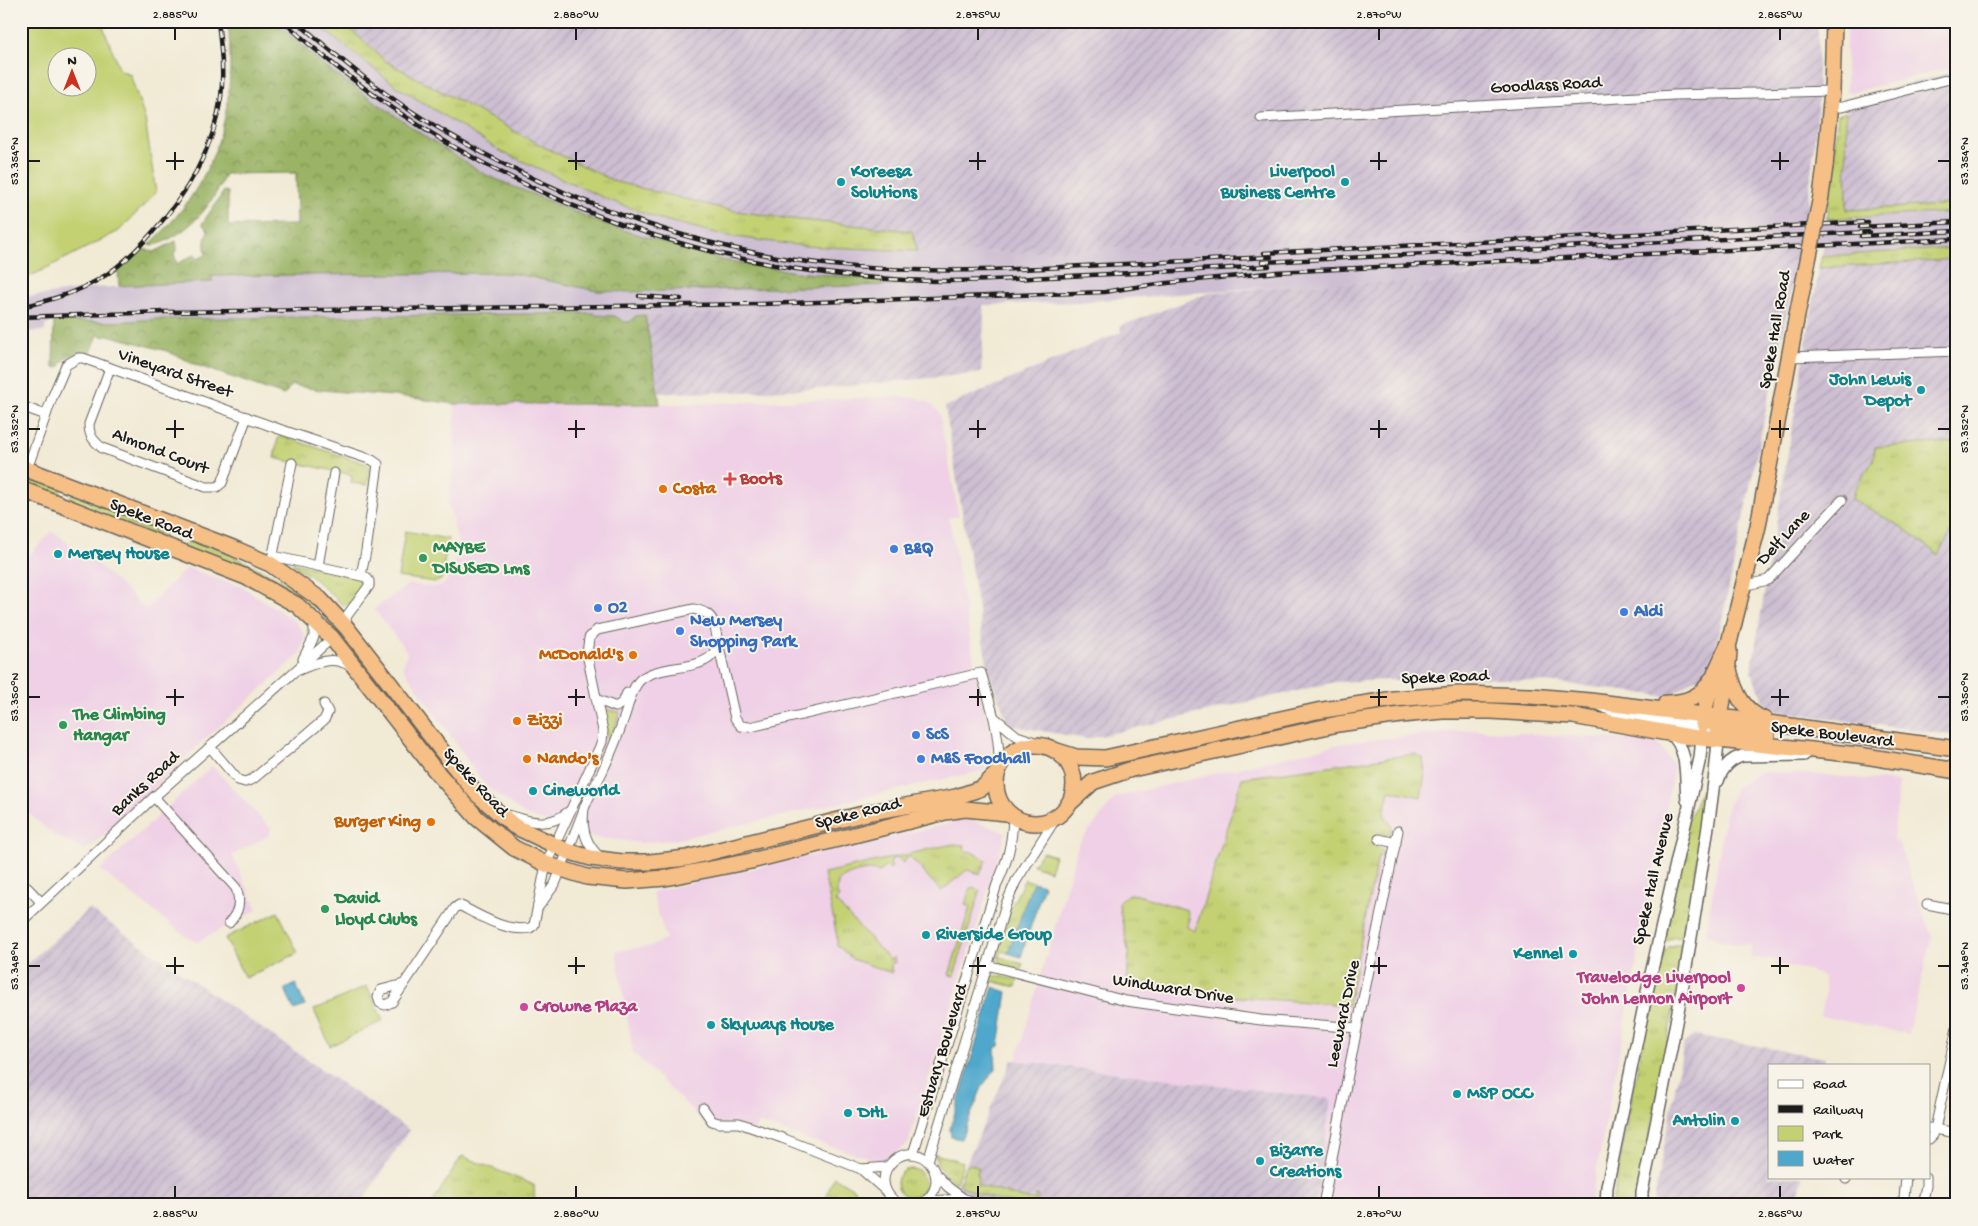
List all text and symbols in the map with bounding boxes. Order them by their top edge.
text: 2.885°W [153,9,197,23]
text: 2.880°W [553,9,599,23]
text: 2.875°W [956,9,1000,23]
text: 2.870°W [1357,9,1401,23]
text: 2.865°W [1758,9,1802,23]
north arrow [48,48,98,98]
text: N [67,53,77,70]
street label: Goodlass Road [1490,73,1604,99]
text: 53.354°N [9,137,23,185]
text: 53.354°N [1959,137,1973,185]
place label: Koreesa Solutions [850,162,918,204]
place label: Liverpool Business Centre [1220,162,1336,204]
marker: Koreesa Solutions [835,176,847,188]
marker: Liverpool Business Centre [1339,176,1351,188]
street label: Speke Hall Road [1755,268,1797,391]
street label: Vineyard Street [114,344,237,404]
place label: John Lewis Depot [1828,370,1913,412]
marker: John Lewis Depot [1915,384,1927,396]
text: 53.352°N [9,405,23,453]
text: 53.352°N [1959,405,1973,453]
street label: Almond Court [109,424,213,481]
place label: Boots [739,469,783,490]
marker: Boots [724,473,736,485]
place label: Costa [672,479,717,500]
marker: Costa [657,483,669,495]
street label: Speke Road [106,495,197,546]
street label: Delf Lane [1752,505,1816,571]
place label: MAYBE DISUSED Lms [431,538,531,580]
place label: B&Q [903,539,934,560]
marker: B&Q [888,543,900,555]
place label: Mersey House [68,544,170,565]
marker: Mersey House [52,548,64,560]
marker: MAYBE DISUSED Lms [417,552,429,564]
place label: O2 [608,598,628,619]
marker: O2 [592,602,604,614]
place label: Aldi [1633,602,1663,623]
marker: Aldi [1618,606,1630,618]
place label: New Mersey Shopping Park [690,611,798,653]
marker: New Mersey Shopping Park [674,625,686,637]
place label: McDonald's [539,645,624,666]
marker: McDonald's [627,649,639,661]
street label: Speke Road [1401,666,1490,690]
text: 53.350°N [9,672,23,721]
text: 53.350°N [1959,672,1973,721]
place label: The Climbing Hangar [71,705,166,747]
place label: Zizzi [527,711,562,732]
marker: Zizzi [511,715,523,727]
street label: Speke Boulevard [1770,717,1896,753]
marker: The Climbing Hangar [57,719,69,731]
place label: ScS [926,725,949,746]
marker: ScS [910,729,922,741]
street label: Speke Road [438,744,513,823]
street label: Banks Road [107,746,186,822]
place label: Nando's [537,749,600,770]
place label: M&S Foodhall [931,749,1030,770]
marker: Nando's [521,753,533,765]
marker: M&S Foodhall [915,753,927,765]
place label: Cineworld [542,781,621,802]
marker: Cineworld [527,785,539,797]
street label: Speke Road [813,793,904,835]
street label: Speke Hall Avenue [1629,810,1680,947]
place label: Burger King [333,812,421,833]
marker: Burger King [425,816,437,828]
place label: David Lloyd Clubs [333,889,418,931]
marker: David Lloyd Clubs [319,903,331,915]
place label: Riverside Group [935,925,1052,946]
marker: Riverside Group [920,929,932,941]
text: 53.348°N [9,942,23,990]
text: 53.348°N [1959,942,1973,990]
place label: Kennel [1512,944,1563,965]
marker: Kennel [1567,948,1579,960]
street label: Leeward Drive [1322,958,1366,1070]
place label: Travelodge Liverpool John Lennon Airport [1575,968,1733,1010]
street label: Windward Drive [1111,970,1236,1010]
street label: Estuary Boulevard [913,980,974,1120]
marker: Travelodge Liverpool John Lennon Airport [1735,982,1747,994]
place label: Crowne Plaza [533,997,638,1018]
marker: Crowne Plaza [518,1001,530,1013]
place label: Skyways House [721,1015,835,1036]
marker: Skyways House [705,1019,717,1031]
legend [1768,1064,1930,1178]
text: Road [1813,1076,1847,1094]
place label: MSP OCC [1467,1084,1535,1105]
marker: MSP OCC [1451,1088,1463,1100]
text: Railway [1813,1102,1864,1120]
place label: DHL [856,1103,888,1124]
marker: DHL [842,1107,854,1119]
place label: Antolin [1672,1111,1725,1132]
marker: Antolin [1729,1115,1741,1127]
text: Park [1812,1126,1843,1144]
place label: Bizarre Creations [1269,1141,1343,1183]
text: Water [1813,1152,1855,1170]
marker: Bizarre Creations [1254,1155,1266,1167]
text: 2.885°W [153,1208,197,1222]
text: 2.880°W [553,1208,599,1222]
text: 2.875°W [956,1208,1000,1222]
text: 2.870°W [1357,1208,1401,1222]
text: 2.865°W [1758,1208,1802,1222]

